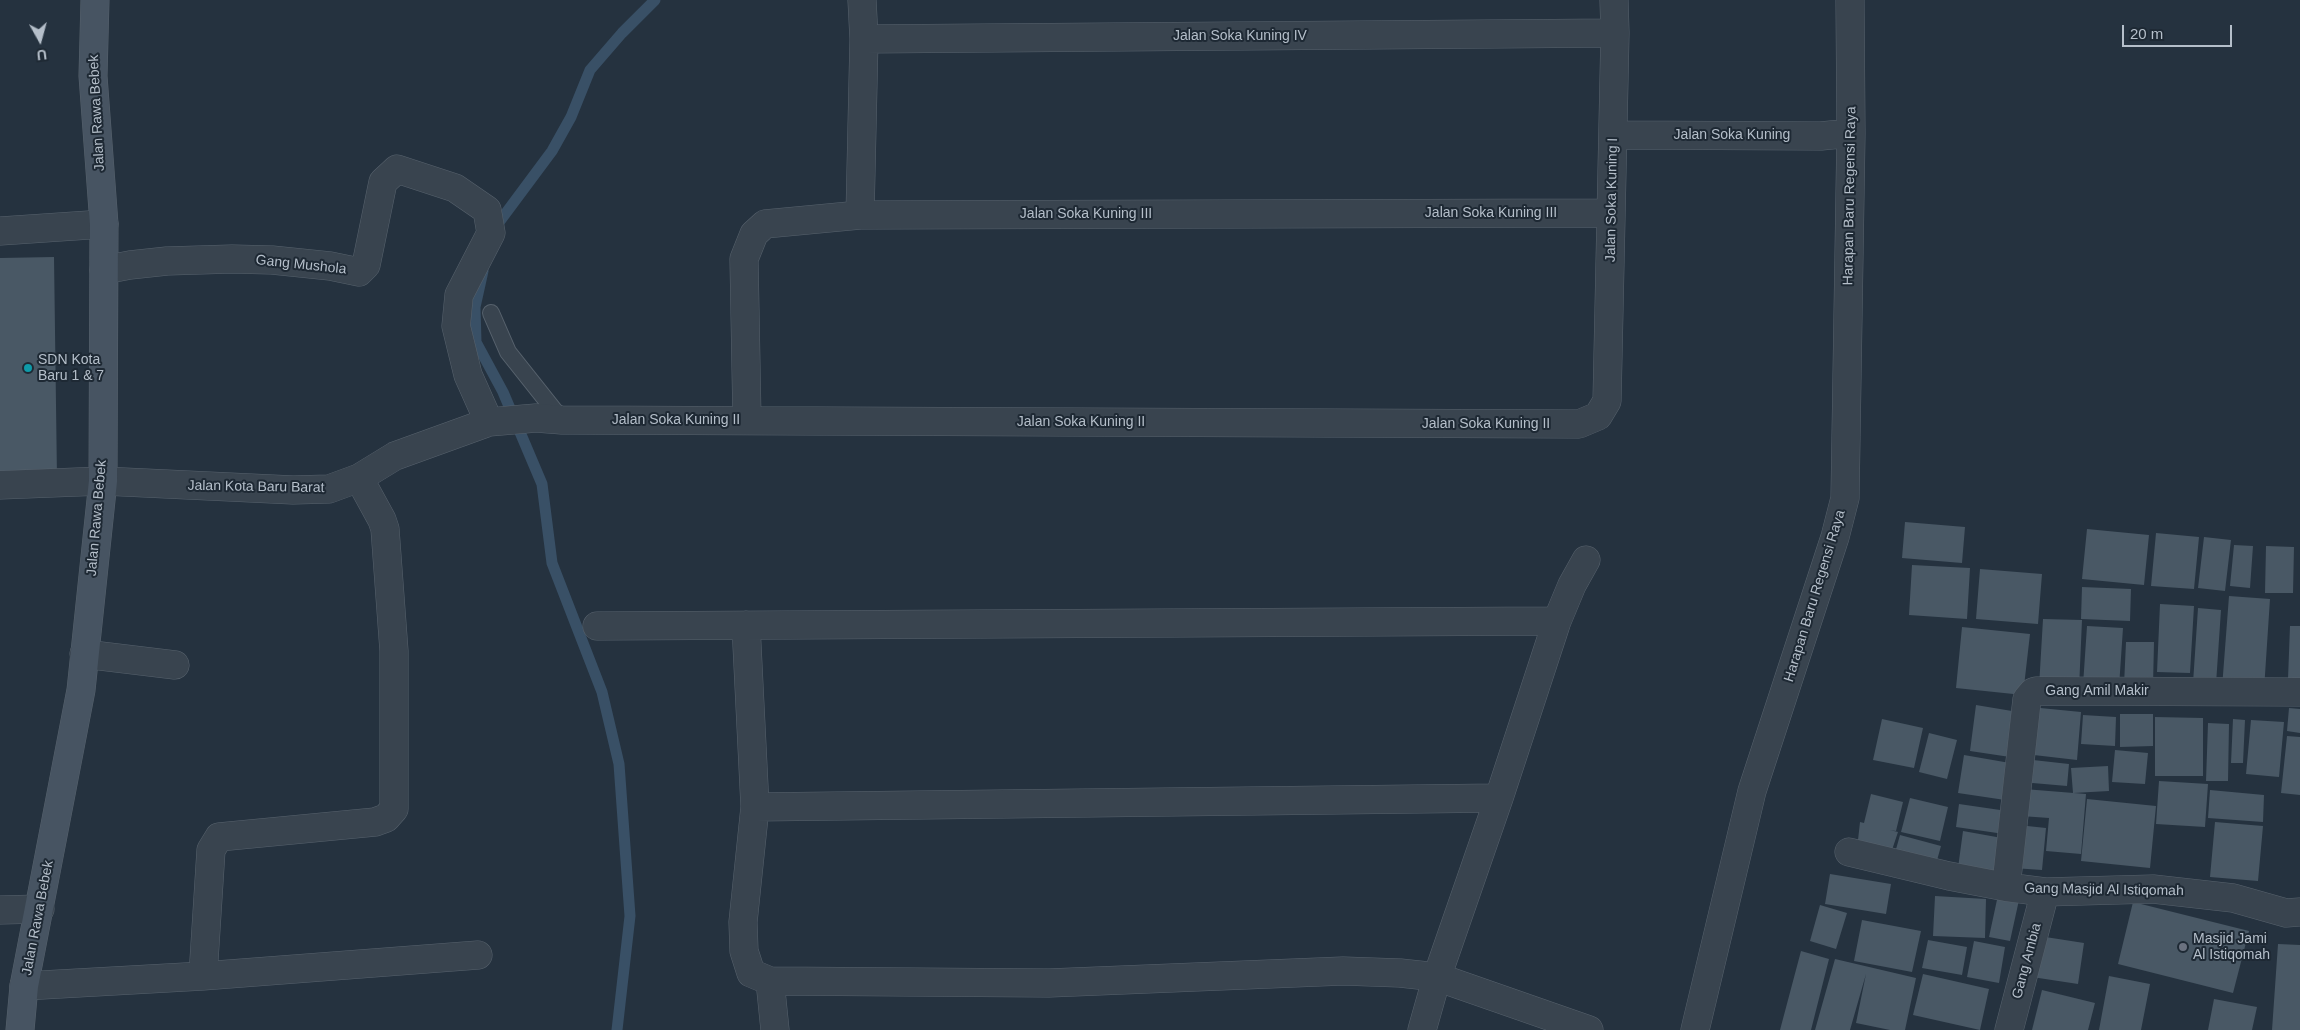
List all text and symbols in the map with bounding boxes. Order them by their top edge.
north arrow [15,15,65,65]
scale bar [2125,15,2235,47]
text: 20 m [2130,25,2163,42]
street label: Jalan Soka Kuning IV [1173,28,1307,44]
text: U [36,46,48,63]
street label: Jalan Rawa Bebek [86,54,108,172]
street label: Harapan Baru Regensi Raya [1840,106,1860,286]
street label: Jalan Soka Kuning [1674,127,1790,143]
street label: Jalan Soka Kuning I [1603,138,1621,262]
street label: Jalan Soka Kuning III [1425,205,1557,221]
street label: Jalan Soka Kuning III [1020,206,1152,222]
street label: Gang Mushola [255,252,347,278]
place label: SDN Kota Baru 1 & 7 [38,352,104,384]
marker: SDN Kota Baru 1 & 7 [22,362,34,374]
street label: Jalan Soka Kuning II [612,412,740,428]
street label: Jalan Soka Kuning II [1017,414,1145,430]
street label: Jalan Soka Kuning II [1422,416,1550,432]
street label: Jalan Rawa Bebek [84,459,110,577]
street label: Jalan Kota Baru Barat [187,477,325,497]
street label: Harapan Baru Regensi Raya [1781,508,1849,684]
street label: Gang Amil Makir [2045,683,2149,699]
street label: Jalan Rawa Bebek [19,859,57,977]
street label: Gang Masjid Al Istiqomah [2024,880,2184,900]
street label: Gang Ambia [2009,921,2045,1001]
place label: Masjid Jami Al Istiqomah [2193,931,2270,964]
marker: Masjid Jami Al Istiqomah [2177,941,2189,953]

